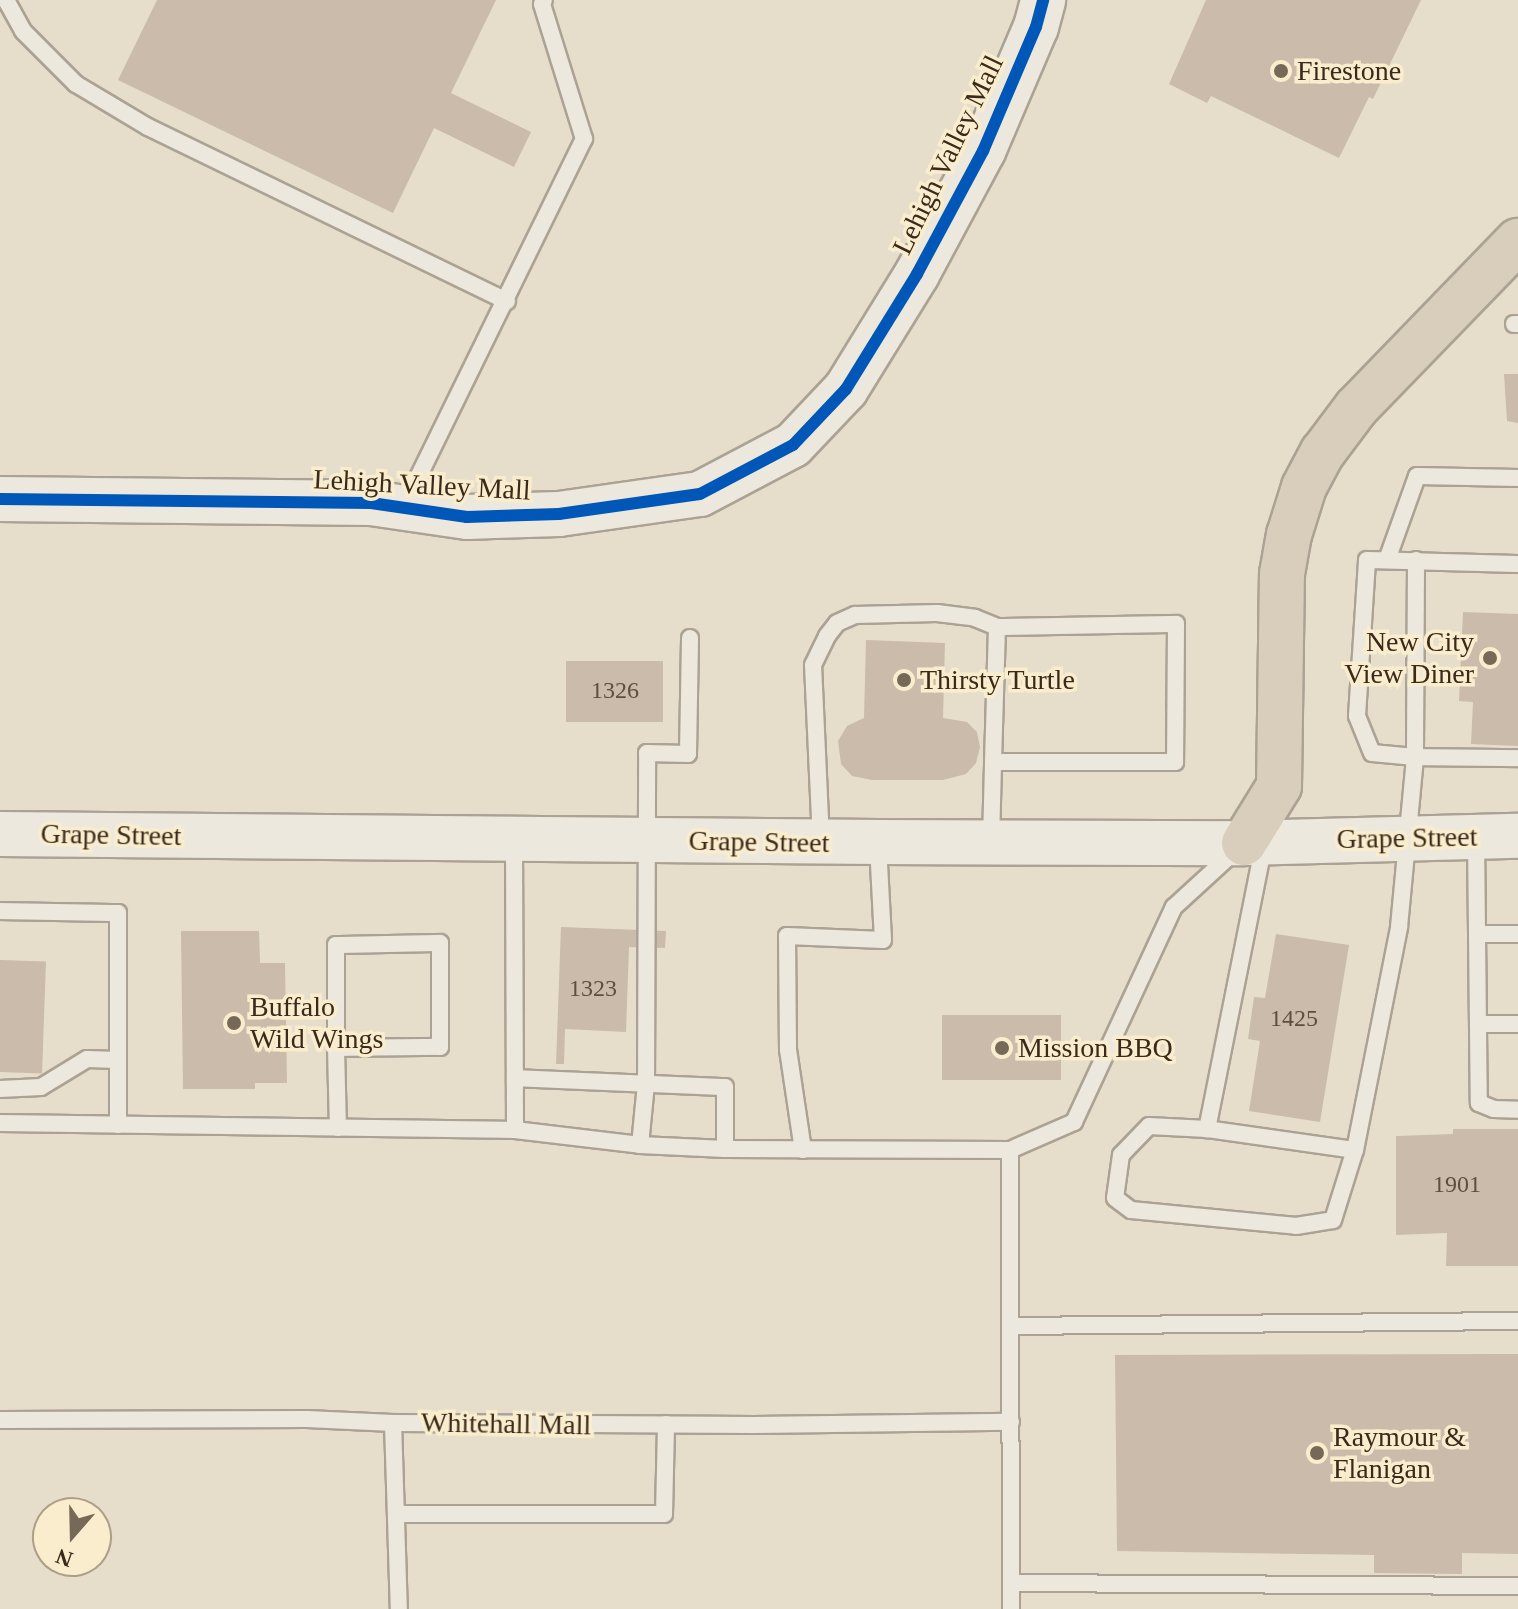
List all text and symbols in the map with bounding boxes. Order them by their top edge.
street label: Lehigh Valley Mall [885,50,1011,260]
place label: Firestone [1297,54,1401,88]
marker: Firestone [1272,62,1290,80]
street label: Lehigh Valley Mall [312,463,532,507]
place label: New City View Diner [1344,625,1474,691]
marker: New City View Diner [1481,649,1499,667]
place label: Thirsty Turtle [920,663,1075,697]
marker: Thirsty Turtle [895,671,913,689]
house number: 1326 [591,677,639,705]
street label: Grape Street [40,817,182,853]
street label: Grape Street [1336,820,1478,856]
street label: Grape Street [688,824,830,860]
house number: 1323 [569,975,617,1003]
place label: Buffalo Wild Wings [250,990,384,1056]
house number: 1425 [1270,1005,1318,1033]
marker: Buffalo Wild Wings [225,1014,243,1032]
place label: Mission BBQ [1018,1031,1173,1065]
marker: Mission BBQ [993,1039,1011,1057]
house number: 1901 [1433,1171,1481,1199]
street label: Whitehall Mall [421,1406,591,1442]
place label: Raymour & Flanigan [1333,1420,1466,1486]
marker: Raymour & Flanigan [1308,1444,1326,1462]
north arrow [32,1497,112,1577]
text: N [53,1544,76,1573]

